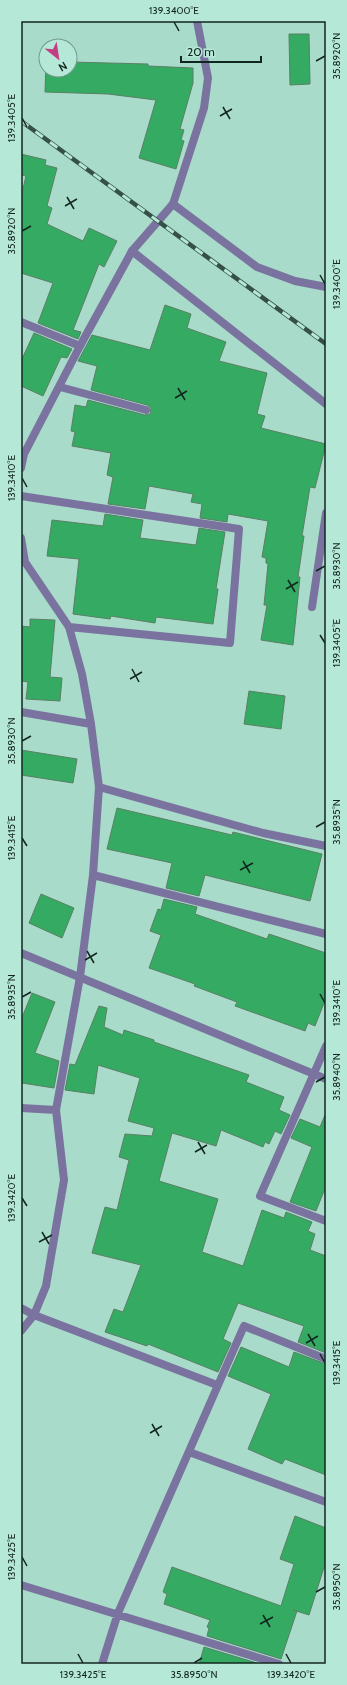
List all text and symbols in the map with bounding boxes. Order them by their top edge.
text: 139.3400°E [149,4,199,17]
text: 35.8920°N [330,33,343,79]
north arrow [38,38,78,78]
scale bar [181,38,261,64]
text: 20 m [187,44,215,59]
text: N [56,59,70,75]
text: 139.3405°E [5,93,18,142]
text: 35.8920°N [5,208,18,254]
text: 139.3400°E [330,259,343,309]
text: 139.3410°E [5,454,18,501]
text: 35.8930°N [330,543,343,589]
text: 139.3405°E [330,618,343,667]
text: 35.8930°N [5,718,18,764]
text: 35.8935°N [330,799,343,845]
text: 139.3415°E [5,815,18,860]
text: 35.8935°N [5,974,18,1020]
text: 139.3410°E [330,979,343,1026]
text: 35.8940°N [330,1053,343,1101]
text: 139.3420°E [5,1174,18,1222]
text: 139.3415°E [330,1340,343,1385]
text: 139.3425°E [5,1533,18,1580]
text: 35.8950°N [330,1564,343,1610]
text: 139.3425°E [60,1668,107,1681]
text: 35.8950°N [171,1668,217,1681]
text: 139.3420°E [267,1668,315,1681]

